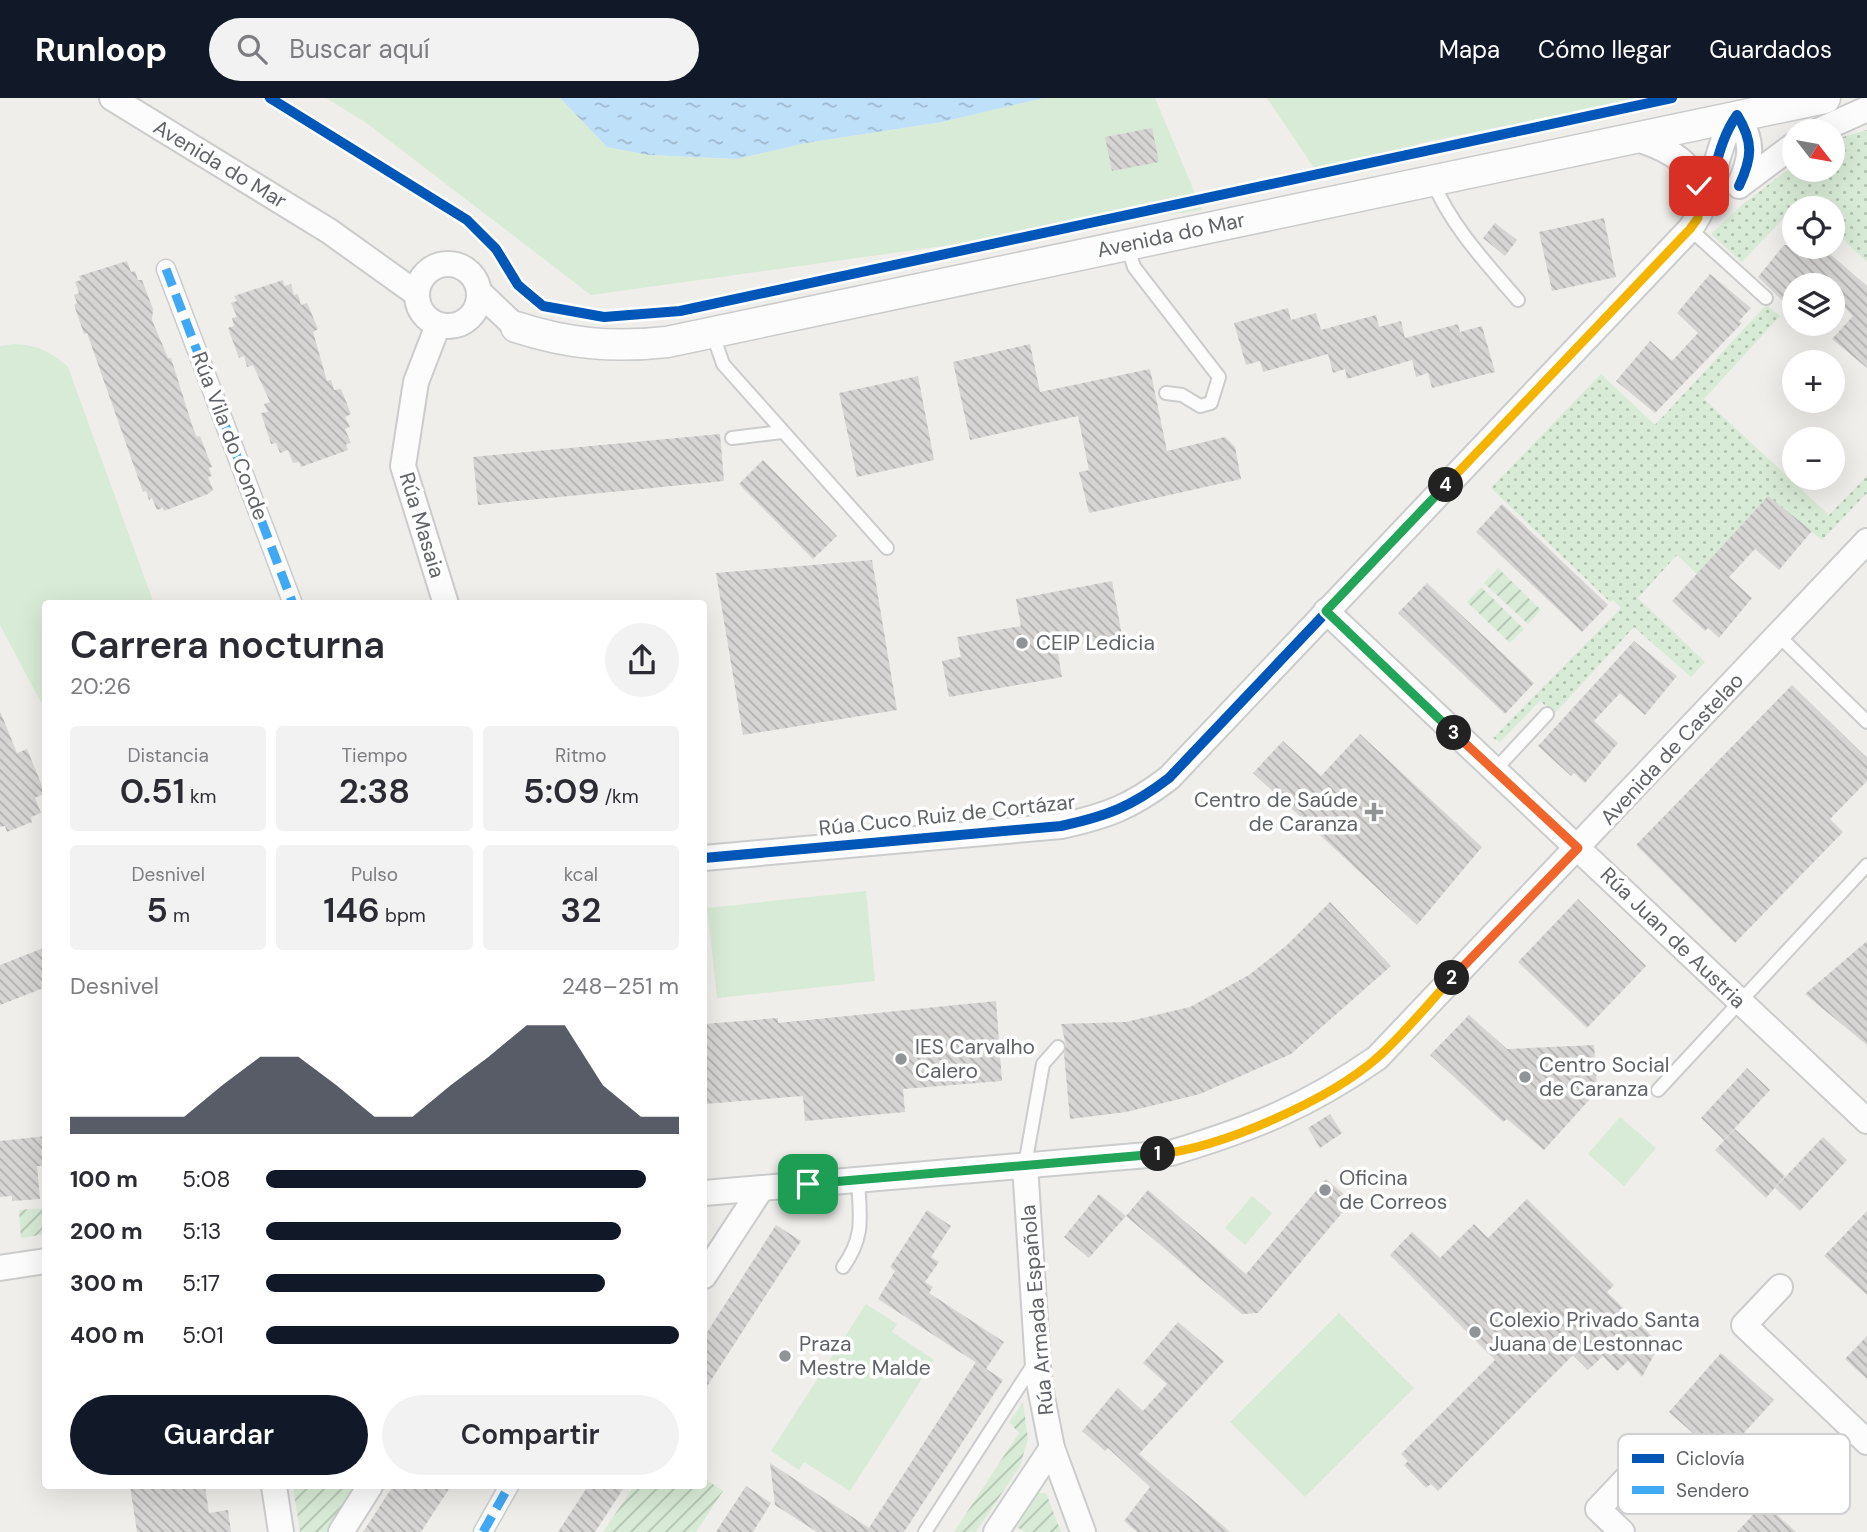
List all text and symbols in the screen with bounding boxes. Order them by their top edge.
search box [209,18,699,81]
text: Runloop [35,28,167,71]
icon: search [233,30,271,68]
text: Buscar aquí [289,32,430,66]
text: Mapa [1439,34,1500,65]
text: Cómo llegar [1538,34,1671,65]
text: Guardados [1709,34,1832,65]
street label: Avenida do Mar [148,113,292,215]
north arrow [1782,119,1844,182]
map controls [1782,119,1845,490]
pin [1669,156,1729,216]
icon: check [1680,167,1718,205]
button: locate [1782,196,1845,259]
street label: Avenida do Mar [1094,206,1248,264]
button: layers [1782,273,1845,336]
street label: Rúa Vila do Conde [185,348,275,524]
button: + [1782,350,1845,413]
button: − [1782,427,1845,490]
pin: 4 [1428,468,1464,502]
street label: Rúa Masaia [393,469,451,581]
text: 4 [1439,472,1452,497]
text: Carrera nocturna [70,620,385,670]
button: share [605,623,679,697]
place label: CEIP Ledicia [1036,629,1155,657]
marker: CEIP Ledicia [1014,635,1030,651]
street label: Avenida de Castelao [1594,667,1750,831]
text: 20:26 [70,671,131,701]
pin: 3 [1436,716,1472,750]
text: 3 [1448,720,1459,745]
text: Distancia [128,743,209,768]
text: Tiempo [341,743,408,768]
text: Ritmo [555,743,607,768]
text: 0.51 [120,768,185,814]
text: 2:38 [339,768,410,814]
text: 5:09 [523,768,600,814]
text: km [185,784,217,809]
text: /km [600,784,639,809]
place label: Centro de Saúde de Caranza [1194,786,1358,838]
street label: Rúa Cuco Ruiz de Cortázar [817,788,1077,842]
marker: Centro de Saúde de Caranza [1364,802,1384,822]
street label: Rúa Juan de Austria [1594,861,1752,1015]
text: Desnivel [131,862,205,887]
text: Pulso [351,862,398,887]
text: kcal [564,862,598,887]
text: 5 [146,887,168,933]
text: 146 [323,887,380,933]
text: 32 [560,887,601,933]
text: m [168,903,190,928]
text: bpm [380,903,426,928]
pin: 2 [1434,960,1470,996]
text: 2 [1446,965,1457,990]
text: Desnivel [70,971,159,1001]
text: 248–251 m [562,971,679,1001]
place label: IES Carvalho Calero [915,1033,1035,1085]
marker: IES Carvalho Calero [893,1051,909,1067]
place label: Centro Social de Caranza [1539,1051,1669,1103]
marker: Centro Social de Caranza [1517,1069,1533,1085]
pin: 1 [1140,1136,1176,1172]
text: 1 [1154,1141,1161,1166]
pin [778,1154,838,1214]
text: 100 m [70,1164,138,1194]
text: 5:08 [182,1164,230,1194]
place label: Oficina de Correos [1339,1164,1447,1216]
icon: arrive [789,1165,827,1203]
marker: Oficina de Correos [1317,1182,1333,1198]
street label: Rúa Armada Española [1014,1204,1060,1416]
text: 200 m [70,1216,143,1246]
text: 5:13 [182,1216,221,1246]
text: 300 m [70,1268,143,1298]
text: 5:17 [182,1268,220,1298]
place label: Colexio Privado Santa Juana de Lestonnac [1489,1306,1700,1358]
text: 400 m [70,1320,144,1350]
text: 5:01 [182,1320,224,1350]
marker: Colexio Privado Santa Juana de Lestonnac [1467,1324,1483,1340]
place label: Praza Mestre Malde [799,1330,931,1382]
marker: Praza Mestre Malde [777,1348,793,1364]
button: Guardar [70,1395,368,1475]
button: Compartir [382,1395,679,1475]
legend [1618,1434,1850,1514]
text: Ciclovía [1676,1446,1745,1471]
text: Sendero [1676,1478,1749,1503]

